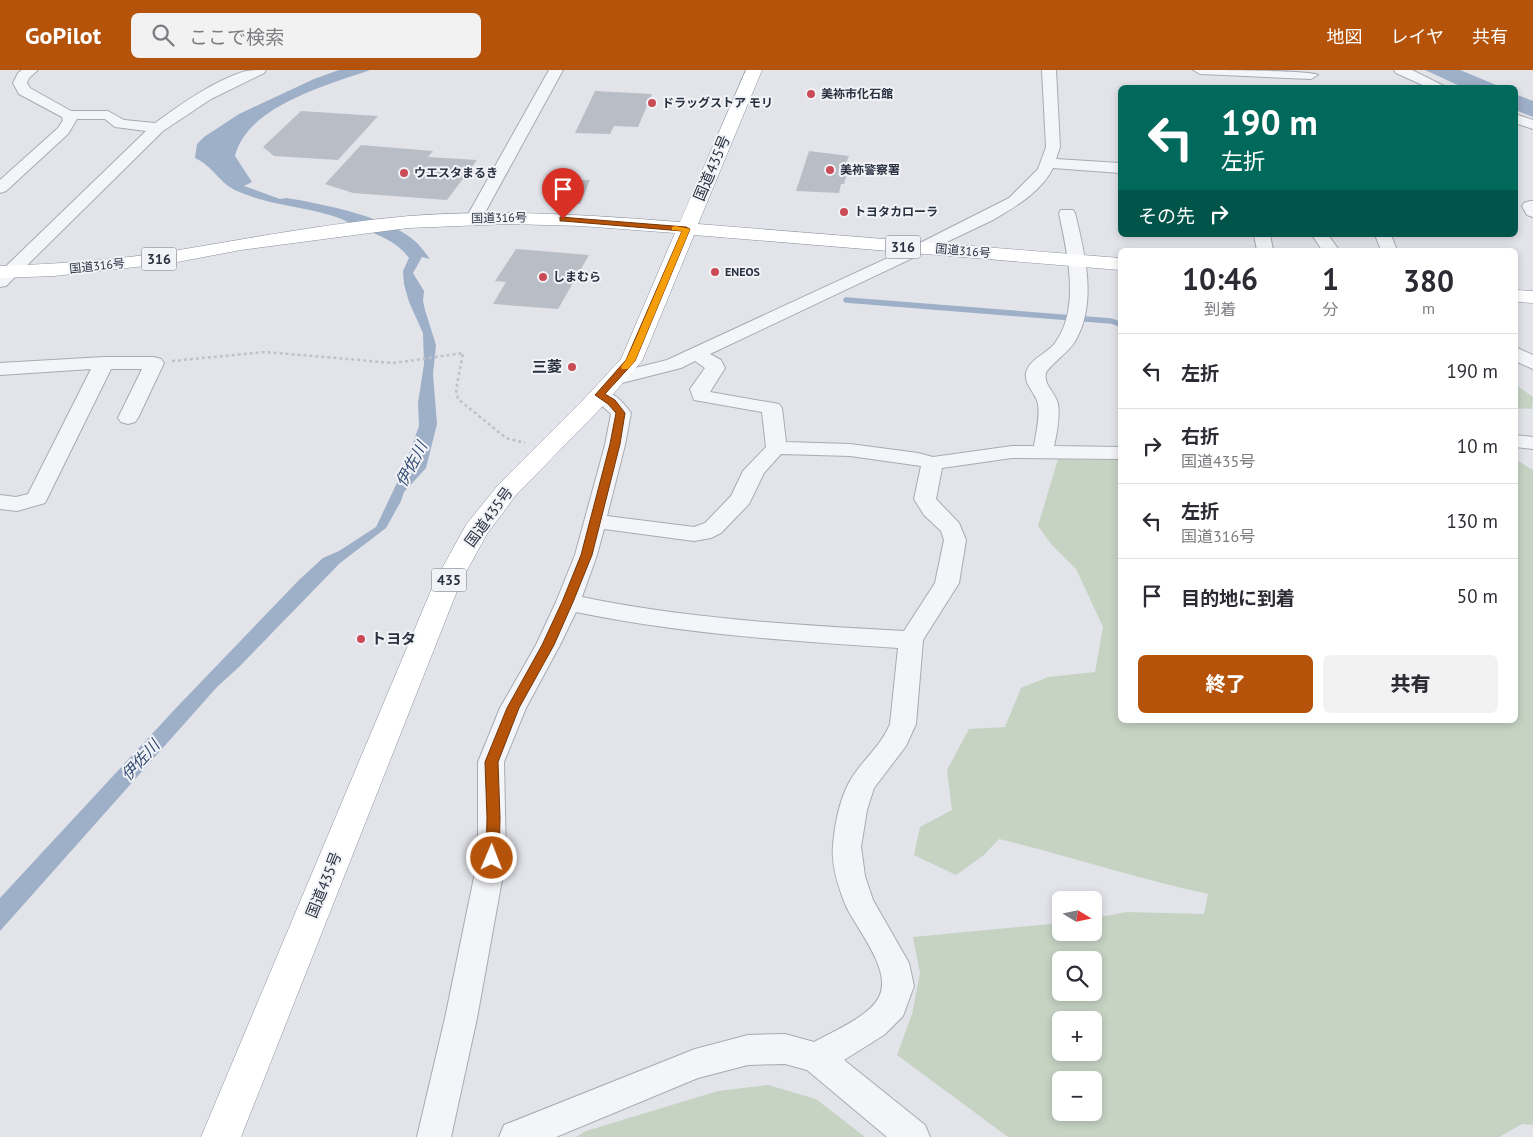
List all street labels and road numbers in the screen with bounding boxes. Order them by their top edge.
street label: 国道435号 [689,132,734,204]
street label: 国道316号 [471,210,527,225]
road number: 316 [886,236,920,258]
street label: 国道316号 [935,241,991,260]
road number: 316 [142,248,176,270]
street label: 国道316号 [69,255,125,276]
street label: 国道435号 [460,483,517,550]
road number: 435 [432,568,466,592]
street label: 国道435号 [302,849,345,921]

